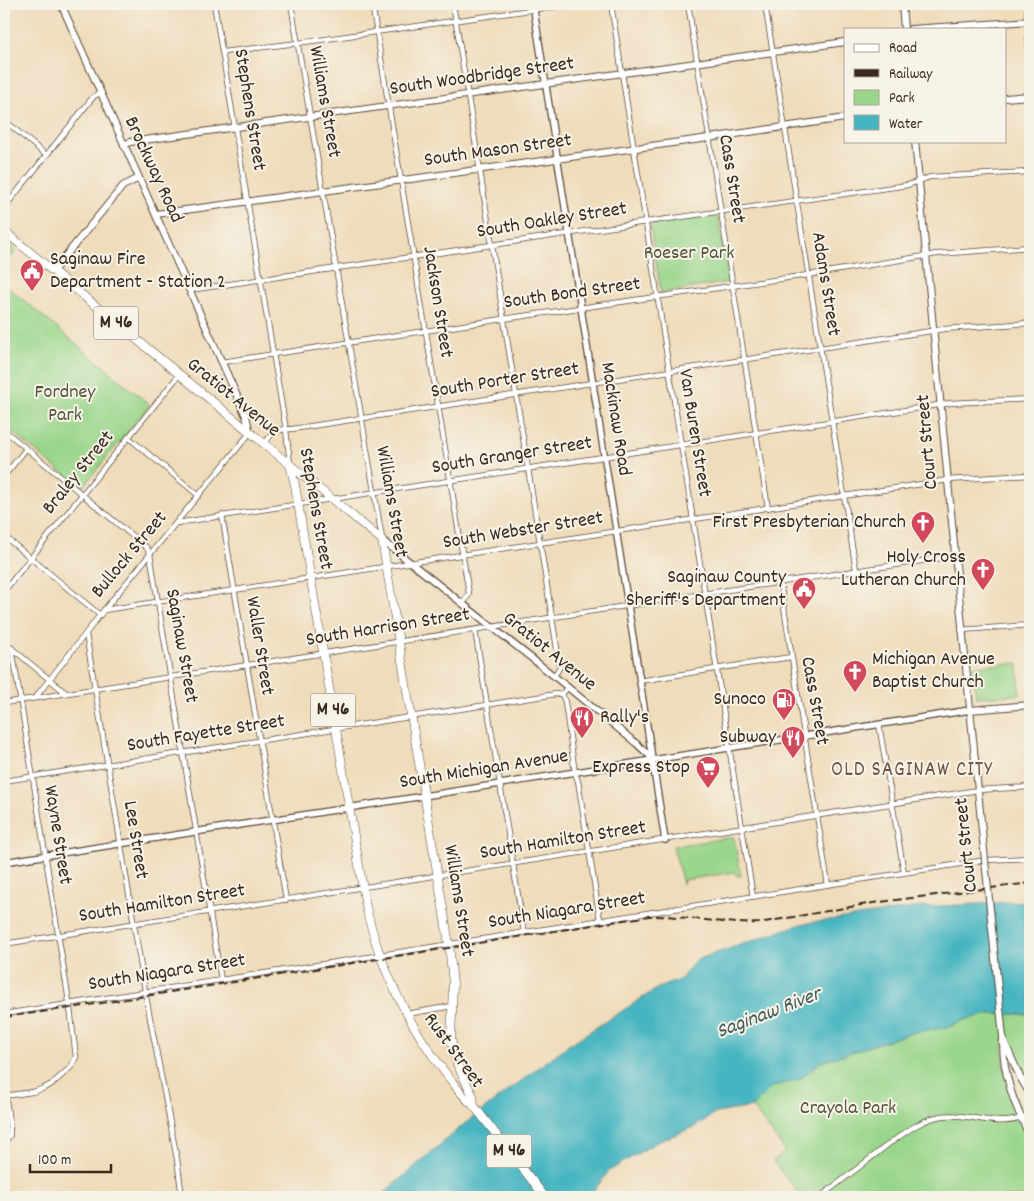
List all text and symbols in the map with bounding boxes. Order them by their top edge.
legend [844,28,1006,142]
text: Road [889,38,917,60]
street label: Williams Street [300,44,348,160]
street label: Stephens Street [226,47,272,173]
street label: South Woodbridge Street [388,50,576,104]
text: Railway [889,64,933,86]
text: Park [889,88,915,110]
street label: Brockway Road [116,112,190,228]
text: Water [889,114,923,136]
street label: South Mason Street [423,127,573,175]
street label: Cass Street [710,133,752,225]
street label: South Oakley Street [475,195,629,247]
street label: Adams Street [803,230,847,338]
park label: Roeser Park [644,240,734,268]
street label: Jackson Street [414,244,460,360]
place label: Saginaw Fire Department - Station 2 [50,246,226,297]
public building icon: Saginaw Fire Department - Station 2 [19,258,45,292]
street label: South Bond Street [502,271,642,317]
road number: M 46 [94,306,138,339]
street label: Gratiot Avenue [180,351,286,445]
street label: South Porter Street [429,355,581,407]
street label: Mackinaw Road [592,360,638,478]
street label: Van Buren Street [670,367,718,499]
park label: Fordney Park [35,379,96,430]
street label: Court Street [910,393,946,491]
street label: Braley Street [36,425,122,521]
street label: South Granger Street [430,430,594,482]
street label: Williams Street [367,444,415,560]
street label: Stephens Street [291,446,339,572]
street label: Bullock Street [85,505,175,605]
street label: South Webster Street [441,505,605,557]
place label: First Presbyterian Church [712,509,906,537]
church icon: First Presbyterian Church [910,510,936,544]
place label: Holy Cross Lutheran Church [841,544,966,595]
church icon: Holy Cross Lutheran Church [970,557,996,591]
place label: Saginaw County Sheriff's Department [626,564,787,615]
public building icon: Saginaw County Sheriff's Department [791,576,817,610]
street label: Saginaw Street [157,587,205,705]
street label: Waller Street [237,595,281,697]
street label: South Harrison Street [304,601,472,655]
street label: Gratiot Avenue [496,605,602,699]
place label: Michigan Avenue Baptist Church [872,646,995,697]
street label: Cass Street [792,655,836,747]
church icon: Michigan Avenue Baptist Church [842,659,868,693]
place label: Sunoco [713,686,766,714]
fuel station icon: Sunoco [771,687,797,721]
road number: M 46 [310,694,356,726]
place label: Rally's [600,704,649,732]
restaurant icon: Rally's [569,705,595,739]
street label: South Fayette Street [125,708,287,760]
place label: Subway [720,724,777,752]
restaurant icon: Subway [780,725,806,759]
street label: South Michigan Avenue [398,743,571,797]
place label: Express Stop [592,754,690,782]
supermarket icon: Express Stop [695,755,721,789]
district label: OLD SAGINAW CITY [831,756,993,786]
street label: Wayne Street [35,783,79,887]
street label: Court Street [948,796,986,894]
street label: Lee Street [115,799,155,881]
street label: South Hamilton Street [478,814,648,868]
street label: Williams Street [435,843,481,959]
street label: South Hamilton Street [77,877,247,931]
street label: South Niagara Street [487,885,647,937]
street label: South Niagara Street [87,947,247,999]
water label: Saginaw River [712,980,828,1048]
street label: Rust Street [416,1007,490,1095]
park label: Crayola Park [800,1095,896,1123]
road number: M 46 [486,1134,532,1168]
scale bar [30,1141,111,1173]
text: 100 m [38,1150,71,1172]

